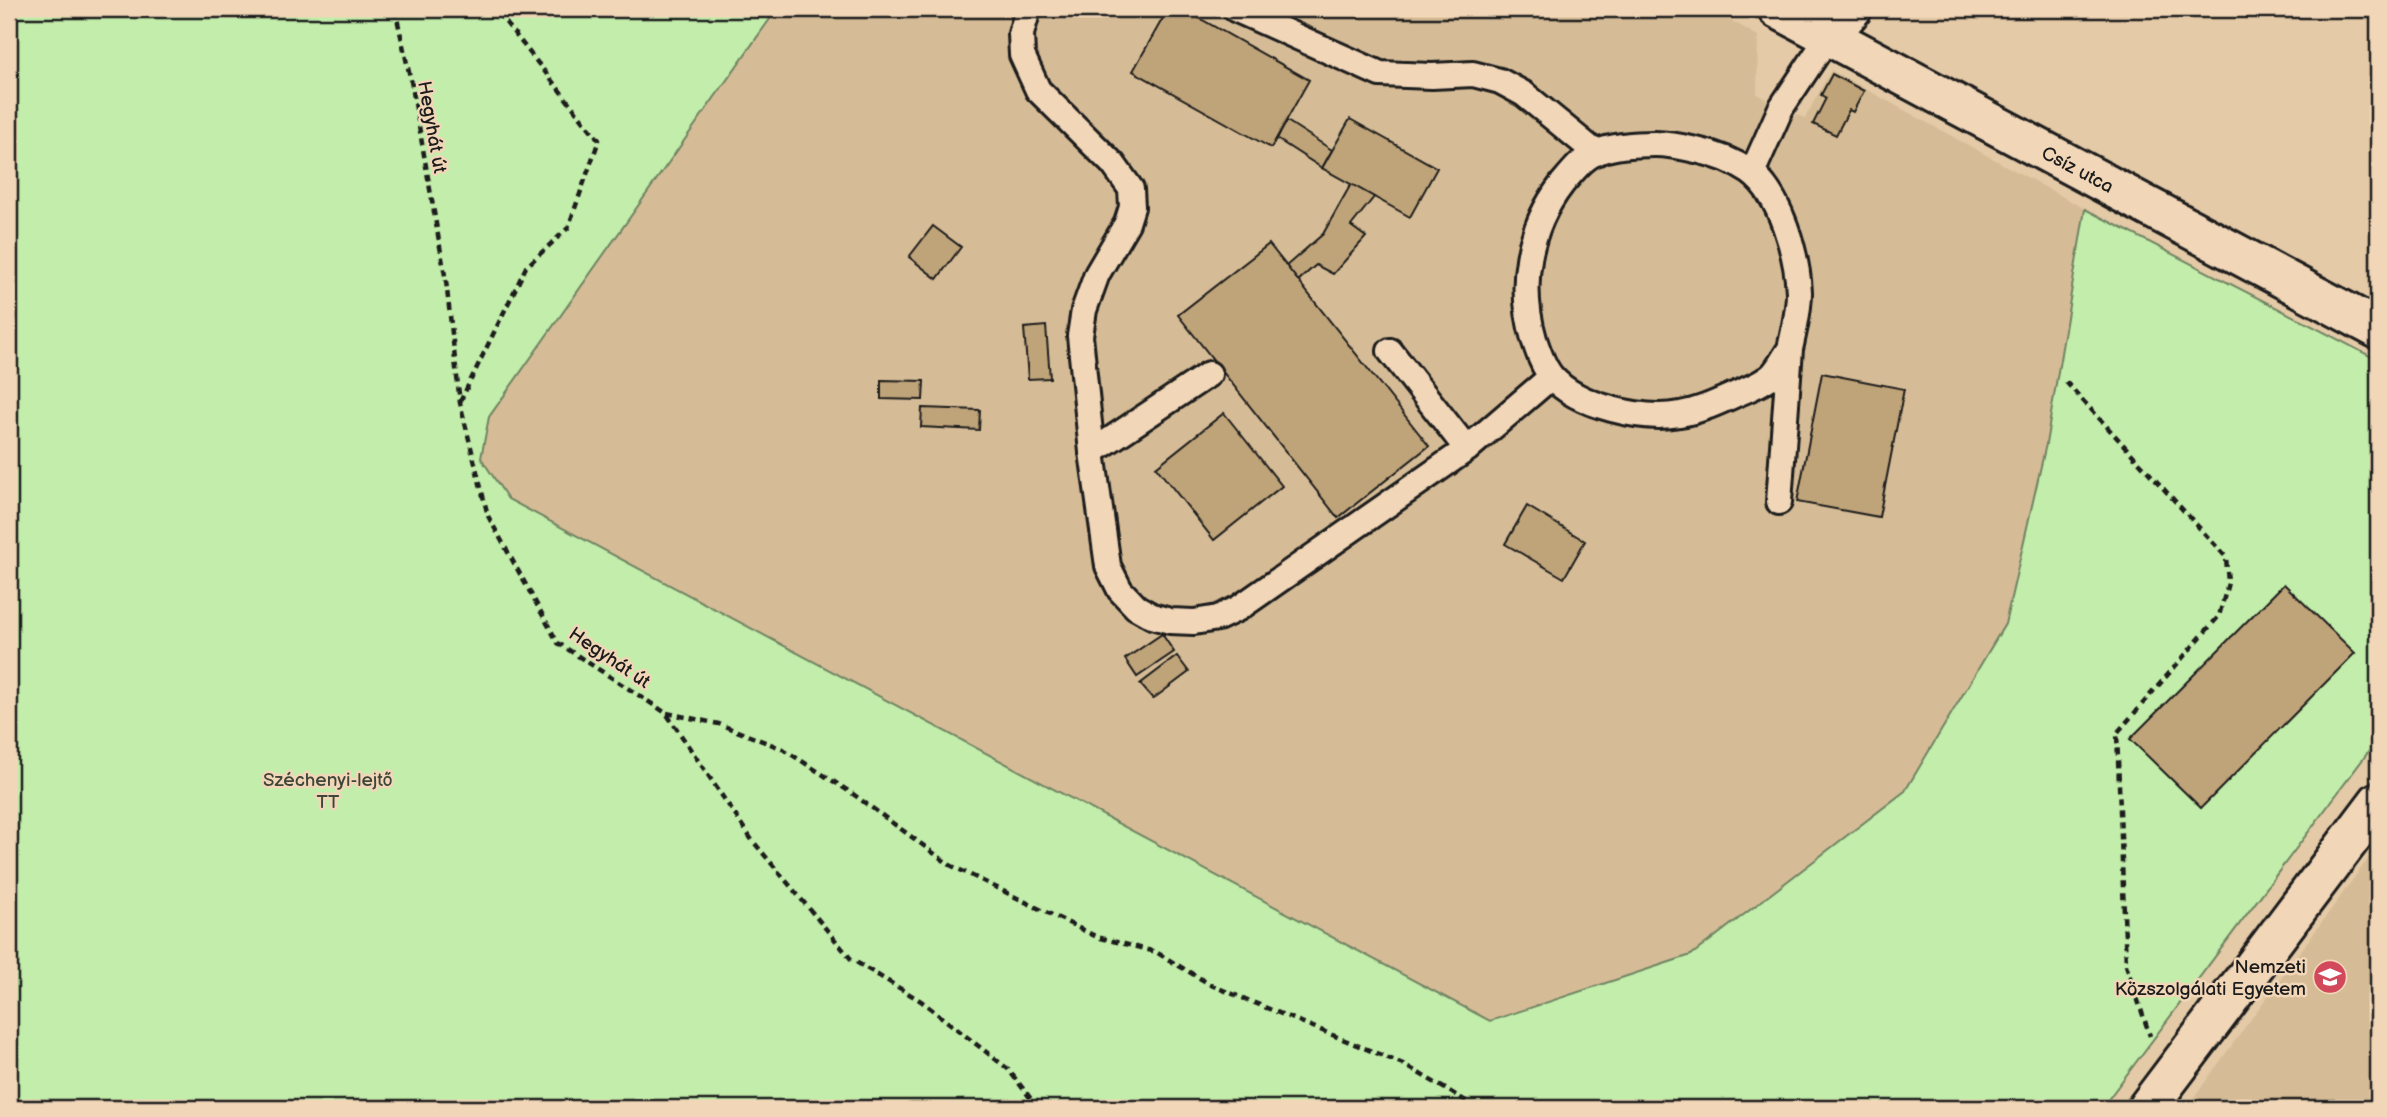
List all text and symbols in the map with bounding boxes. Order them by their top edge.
street label: Hegyhát út [412,79,451,175]
street label: Csíz utca [2037,142,2117,199]
street label: Hegyhát út [564,623,654,694]
park label: Széchenyi-lejtő TT [263,769,393,814]
place label: Nemzeti Közszolgálati Egyetem [2115,956,2306,1001]
school or university icon: Nemzeti Közszolgálati Egyetem [2311,958,2349,996]

